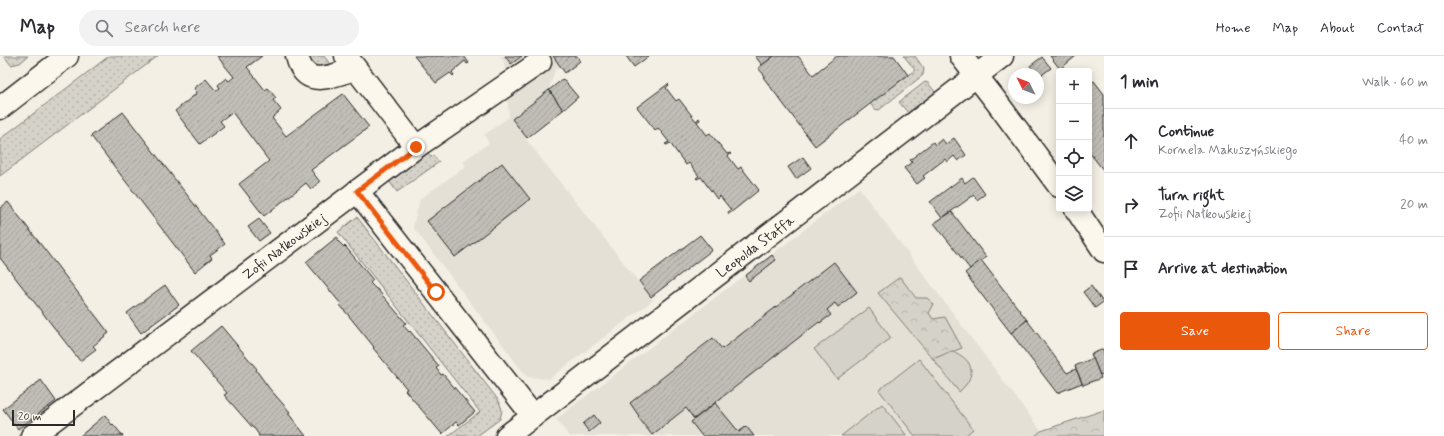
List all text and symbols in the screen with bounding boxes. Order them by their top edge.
search box [79,10,359,46]
text: Map [20,15,55,40]
icon: search [93,17,115,39]
text: Search here [125,18,200,38]
text: Home [1216,19,1250,37]
text: Map [1272,19,1298,37]
text: About [1320,19,1355,37]
text: Contact [1377,19,1424,37]
north arrow [1008,68,1044,104]
map controls [1056,68,1092,212]
button: + [1056,68,1092,104]
text: 1 min [1120,71,1159,93]
text: Walk · 60 m [1362,74,1428,91]
button: − [1056,104,1092,140]
text: Continue [1158,122,1214,142]
icon: ahead [1120,130,1142,152]
text: 40 m [1399,132,1428,149]
route end [407,138,425,156]
button: locate [1056,140,1092,176]
text: Kornela Makuszyńskiego [1158,142,1297,159]
button: layers [1056,176,1092,212]
text: Turn right [1158,186,1225,206]
icon: right [1120,194,1142,216]
text: 20 m [1400,196,1428,213]
text: Zofii Nałkowskiej [1158,206,1251,223]
street label: Zofii Nałkowskiej [239,209,330,284]
street label: Leopolda Staffa [713,211,799,282]
icon: arrive [1120,258,1142,280]
text: Arrive at destination [1158,259,1287,279]
route start [427,283,445,301]
button: Save [1120,312,1270,350]
button: Share [1278,312,1428,350]
scale bar [12,408,75,427]
text: 20 m [18,410,41,424]

